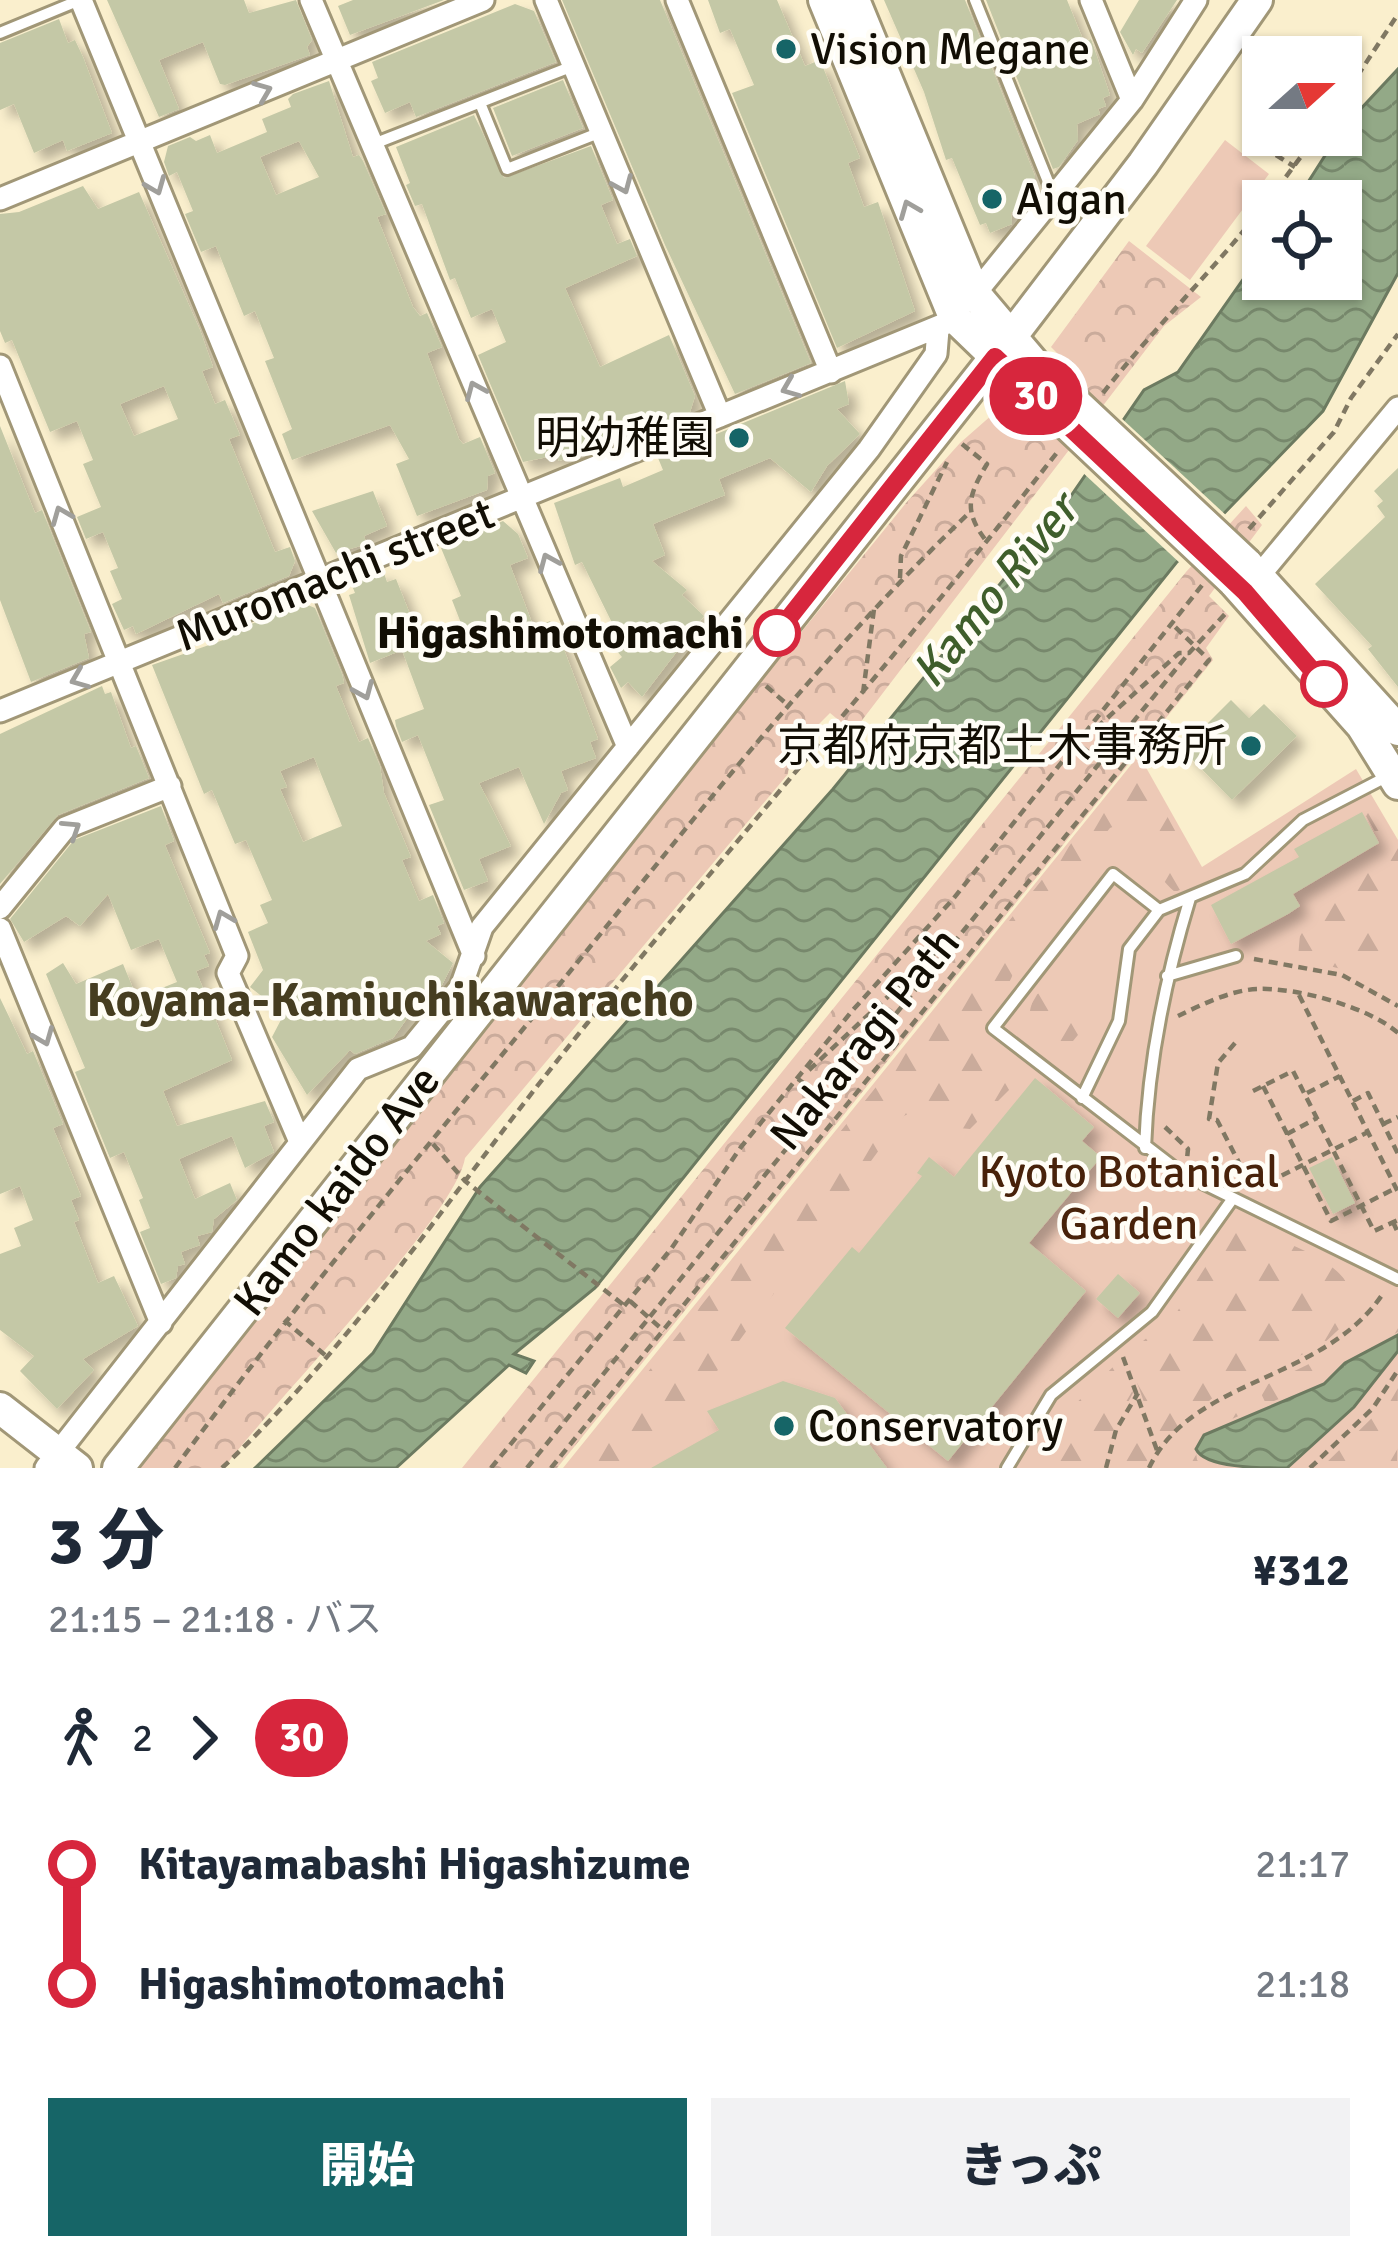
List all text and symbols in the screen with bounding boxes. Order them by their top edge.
place label: Vision Megane [810,22,1090,77]
marker: Vision Megane [773,36,799,62]
north arrow [1242,36,1362,156]
map controls [1242,36,1362,300]
one-way arrow [252,81,273,105]
place label: Aigan [1016,172,1127,227]
one-way arrow [609,173,633,195]
one-way arrow [142,175,166,196]
button: locate [1242,180,1362,300]
marker: Aigan [979,186,1005,212]
one-way arrow [899,199,923,220]
line badge: 30 [982,357,1090,435]
text: 30 [1013,370,1059,421]
one-way arrow [780,374,801,399]
one-way arrow [465,381,489,402]
place label: 明幼稚園 [535,411,715,466]
marker: 明幼稚園 [726,425,752,451]
water label: Kamo River [899,478,1095,699]
street label: Muromachi street [168,486,502,664]
one-way arrow [51,506,75,527]
one-way arrow [538,553,562,575]
place label: Higashimotomachi [376,606,744,661]
marker: Higashimotomachi [755,611,799,655]
unlabelled marker [1302,662,1346,706]
one-way arrow [70,665,91,690]
one-way arrow [350,679,374,700]
place label: 京都府京都土木事務所 [777,719,1227,774]
marker: 京都府京都土木事務所 [1238,733,1264,759]
one-way arrow [59,822,81,844]
one-way arrow [212,910,237,931]
street label: Nakaragi Path [759,917,971,1161]
district label: Koyama-Kamiuchikawaracho [86,971,694,1030]
one-way arrow [30,1026,54,1047]
street label: Kamo kaido Ave [222,1055,452,1327]
park label: Kyoto Botanical Garden [979,1145,1279,1252]
place label: Conservatory [808,1399,1063,1454]
marker: Conservatory [771,1413,797,1439]
text: 3 分 [48,1501,164,1582]
text: ¥312 [1253,1543,1350,1598]
text: 21:15 – 21:18 · バス [48,1595,382,1643]
icon: walk [48,1705,114,1771]
icon: forward [171,1705,237,1771]
text: 30 [279,1712,324,1763]
text: 2 [132,1714,153,1762]
text: Kitayamabashi Higashizume [138,1837,691,1892]
text: 21:17 [1255,1840,1350,1888]
text: Higashimotomachi [138,1957,506,2012]
text: 21:18 [1255,1960,1350,2008]
button: 開始 [48,2098,687,2236]
button: きっぷ [711,2098,1350,2236]

